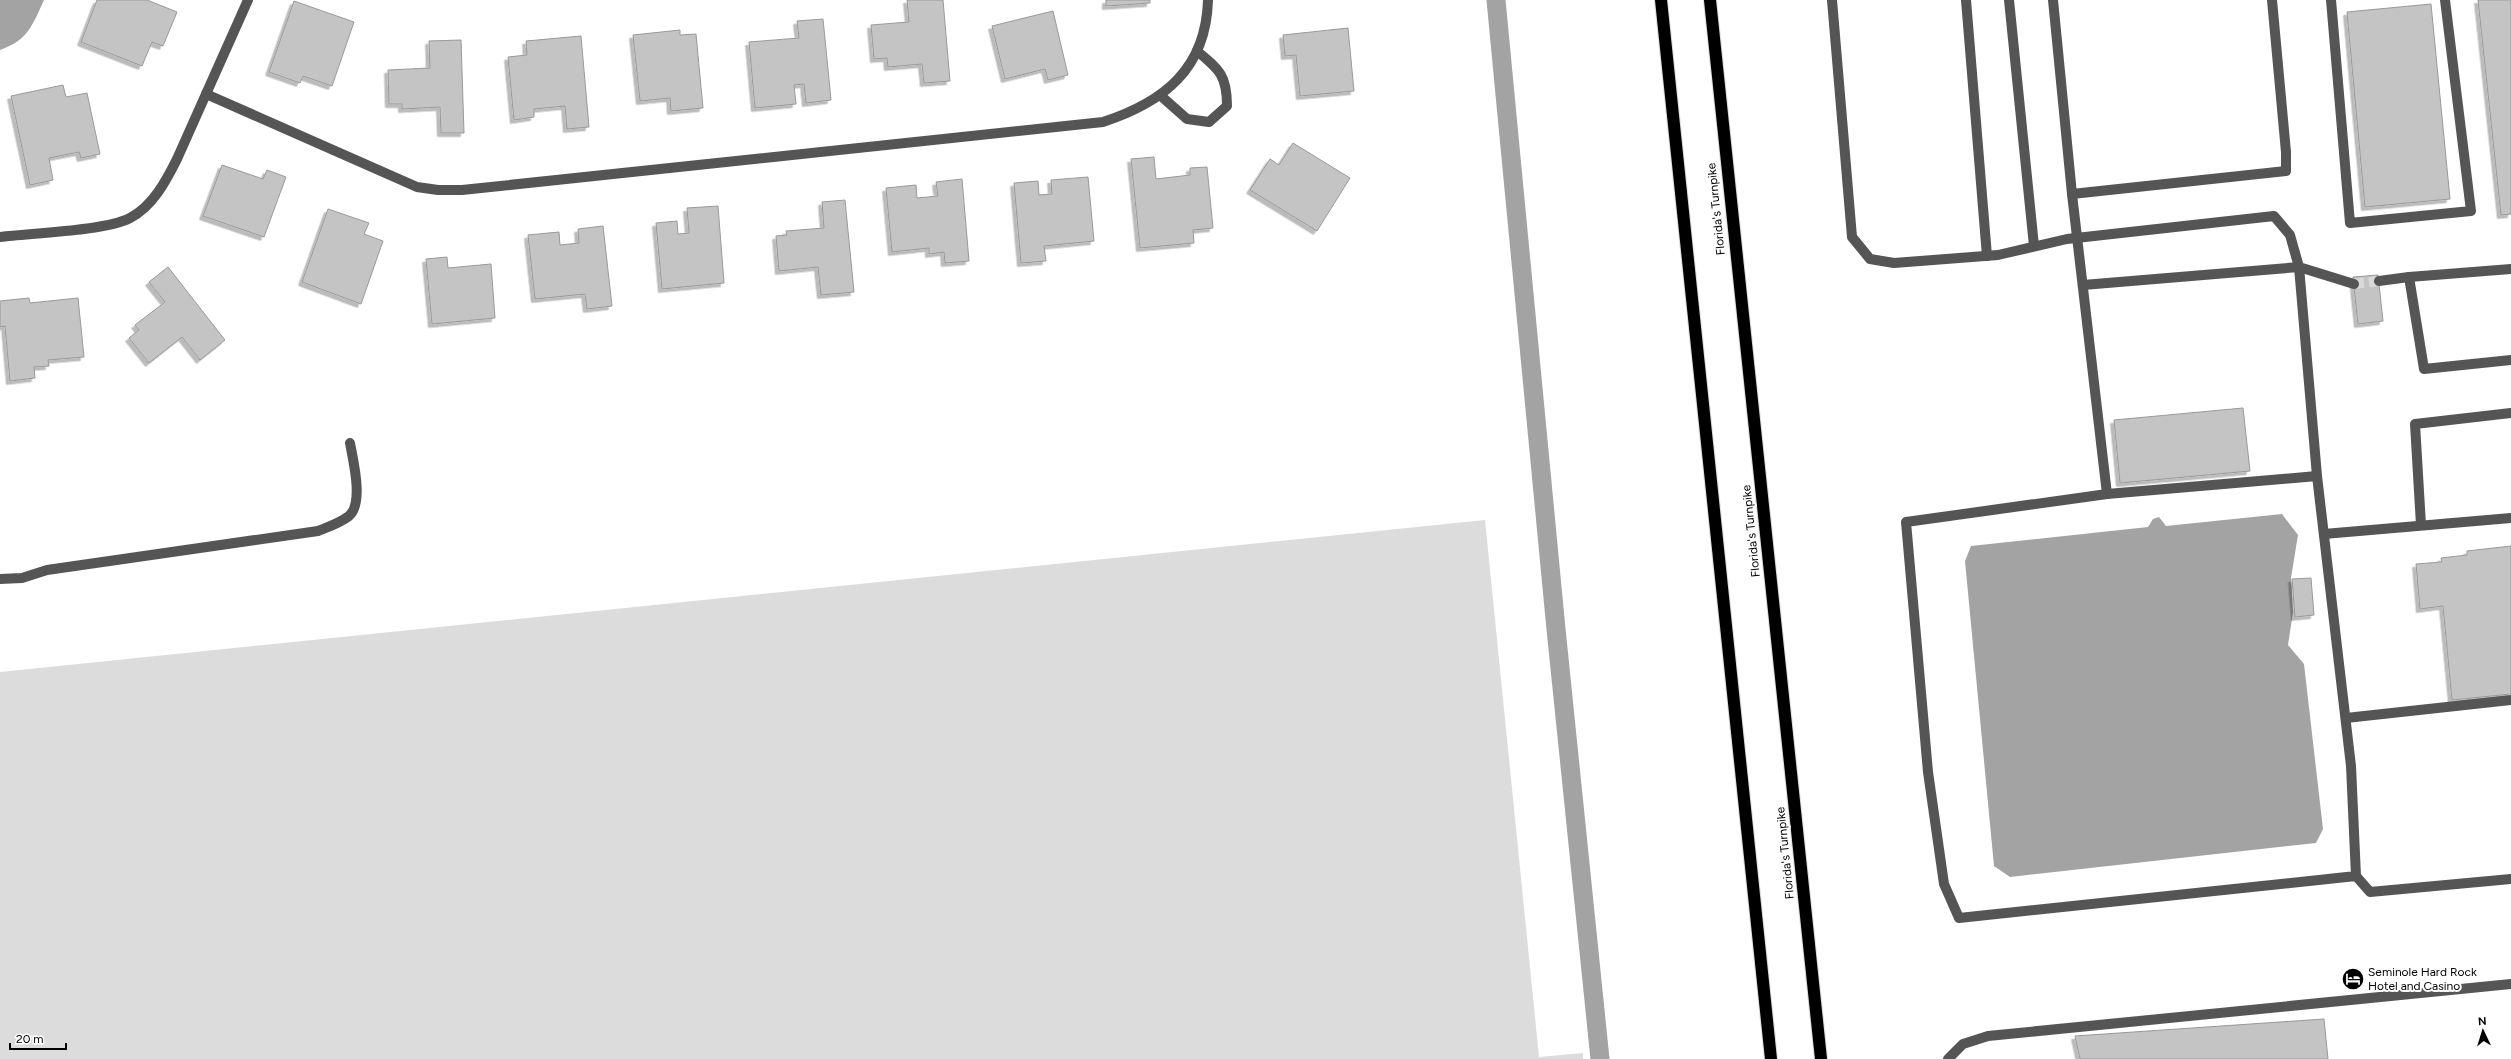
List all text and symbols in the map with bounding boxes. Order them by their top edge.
street label: Florida's Turnpike [1704,162,1728,256]
street label: Florida's Turnpike [1739,484,1763,578]
street label: Florida's Turnpike [1773,806,1797,900]
place label: Seminole Hard Rock Hotel and Casino [2368,965,2477,993]
hotel icon: Seminole Hard Rock Hotel and Casino [2340,966,2366,992]
north arrow [2463,1011,2503,1051]
text: N [2478,1015,2487,1028]
scale bar [10,1025,66,1051]
text: 20 m [16,1032,44,1046]

